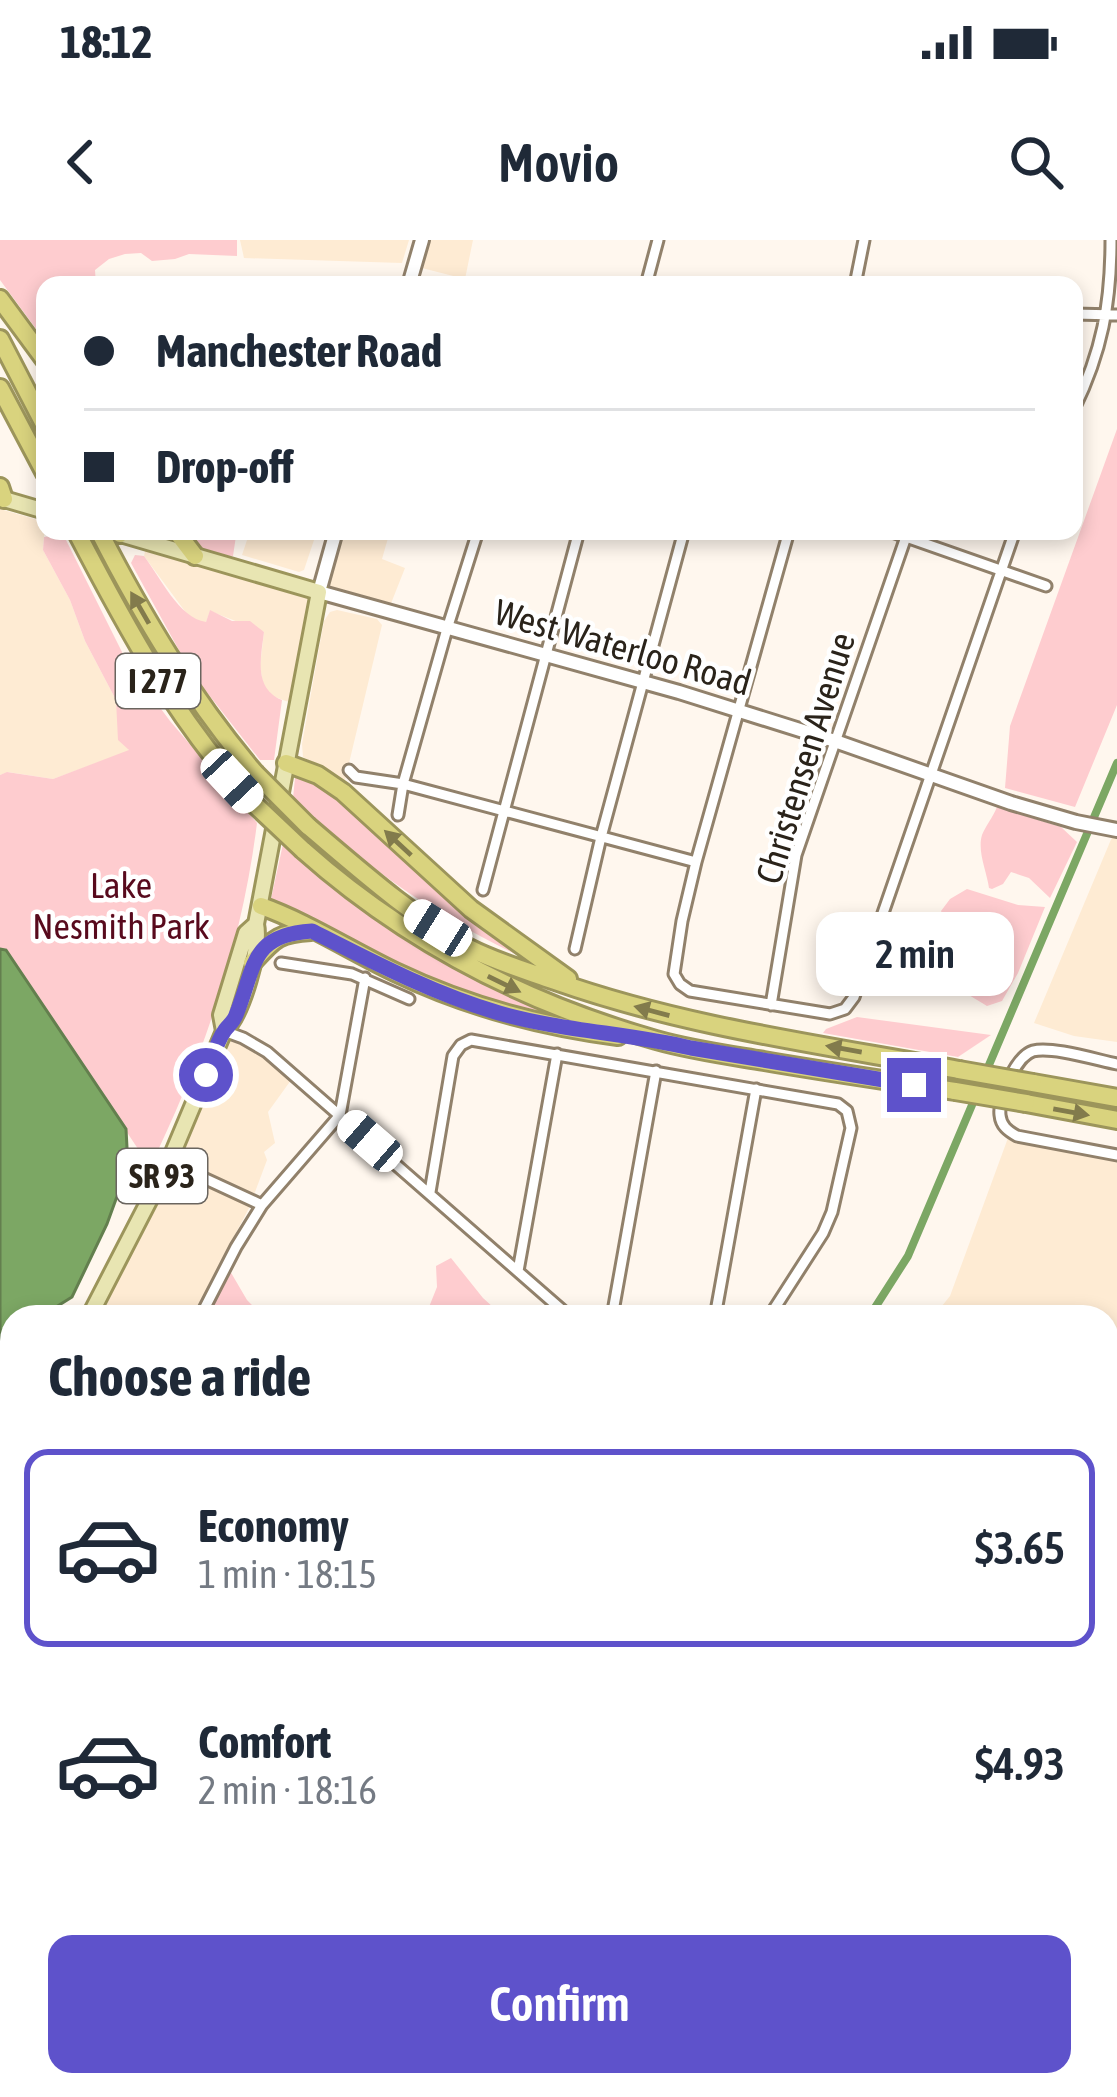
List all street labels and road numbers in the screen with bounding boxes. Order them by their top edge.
street label: West Waterloo Road [490,590,756,704]
street label: Christensen Avenue [747,627,863,889]
road number: I 277 [116,654,200,708]
road number: SR 93 [117,1149,207,1203]

